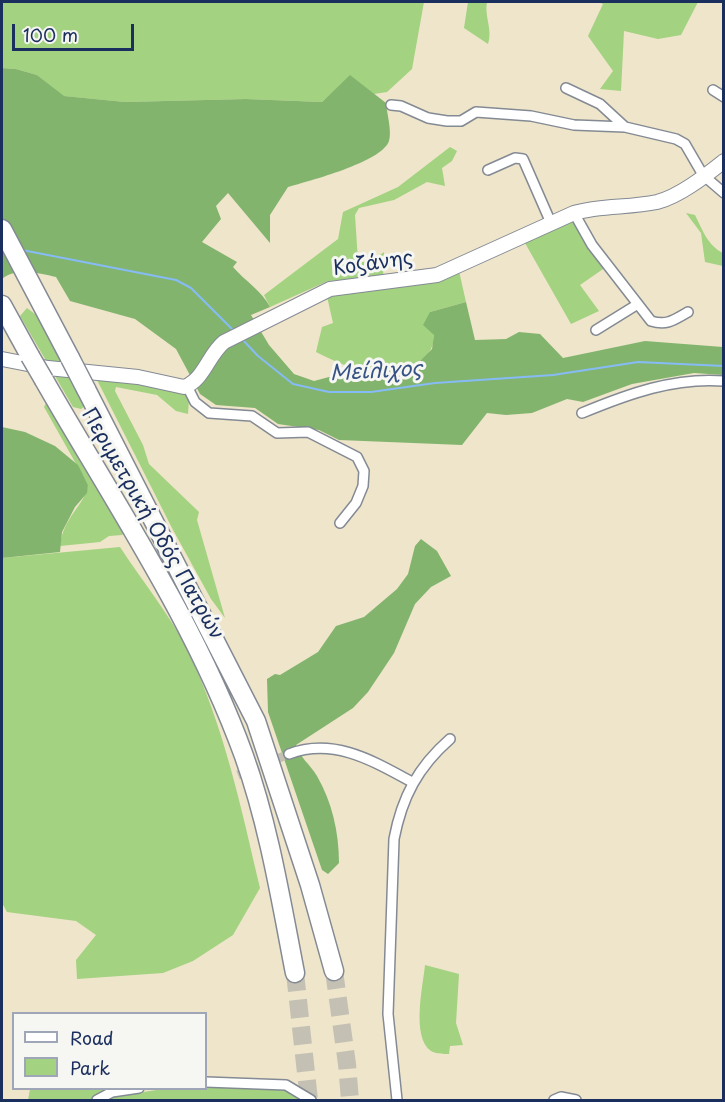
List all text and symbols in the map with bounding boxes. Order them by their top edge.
scale bar [15,12,136,50]
text: 100 m [23,21,78,48]
street label: Κοζάνης [331,247,415,281]
water label: Μείλιχος [329,357,423,387]
street label: Περιμετρική Οδός Πατρών [76,404,228,644]
legend [12,1012,207,1090]
text: Road [70,1024,114,1051]
text: Park [70,1054,110,1081]

